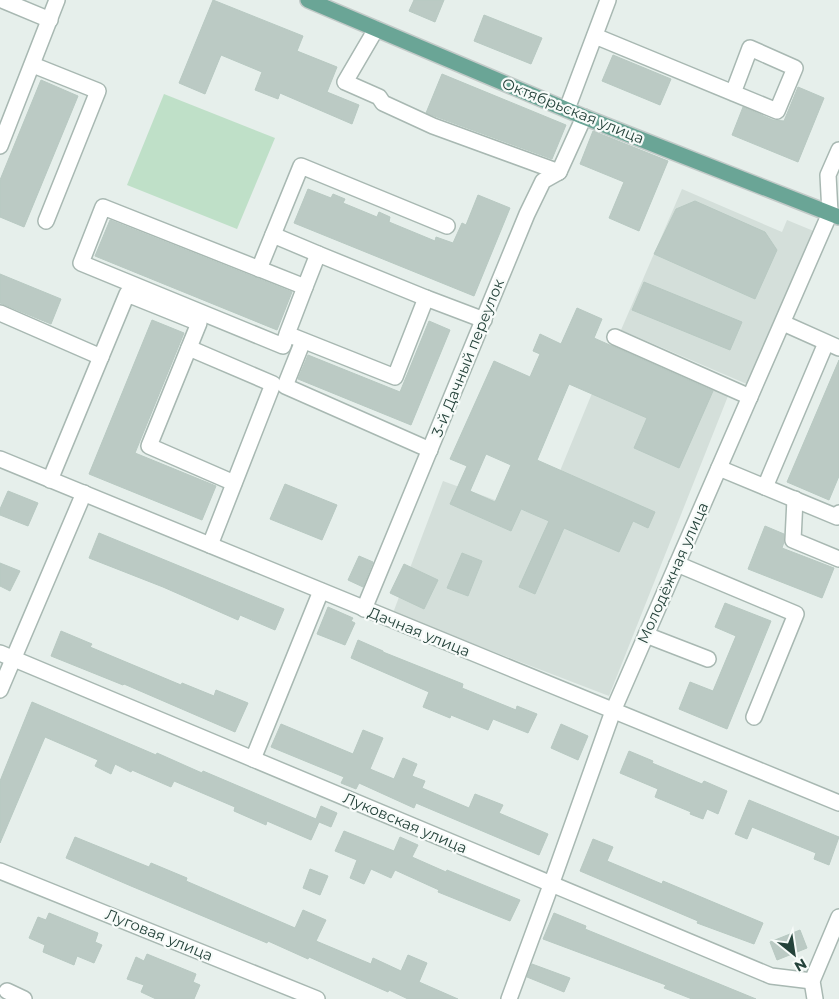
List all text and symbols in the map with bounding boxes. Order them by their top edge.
street label: Октябрьская улица [499,73,647,148]
street label: 3-й Дачный переулок [427,276,508,440]
street label: Молодёжная улица [633,499,712,646]
street label: Дачная улица [365,602,473,661]
street label: Луковская улица [340,788,470,857]
street label: Луговая улица [103,904,216,965]
north arrow [769,929,819,979]
text: N [791,955,810,976]

